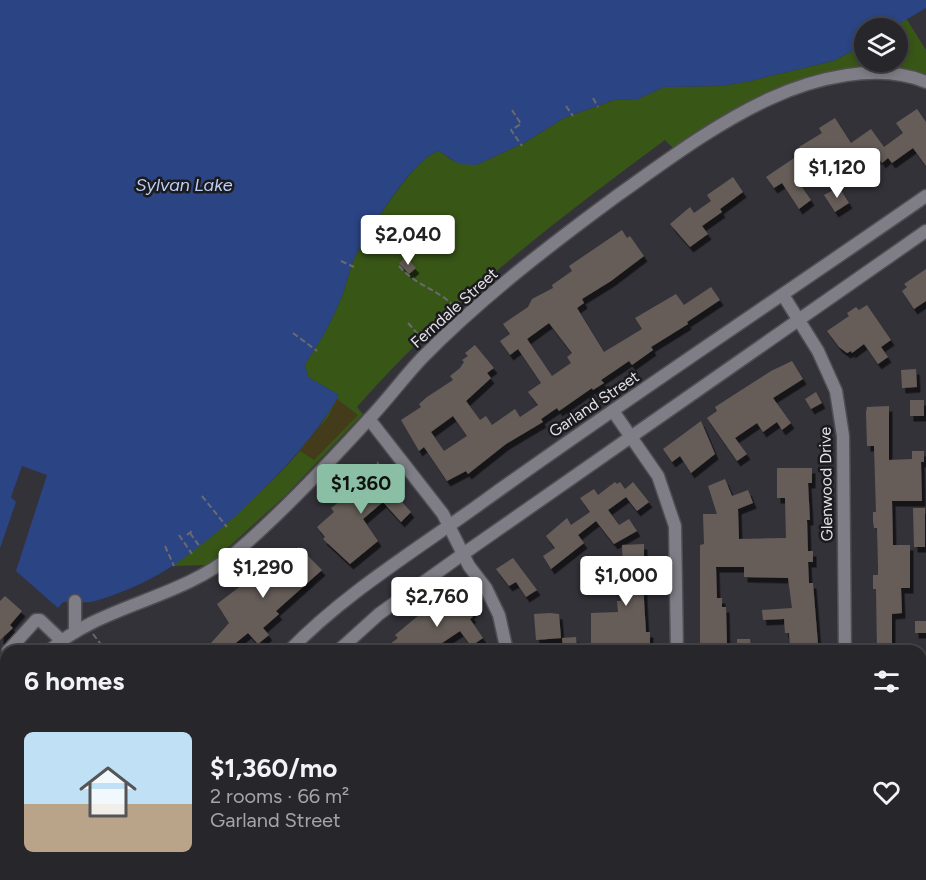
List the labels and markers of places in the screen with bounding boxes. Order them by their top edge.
pin: $1,120 [788,148,886,199]
pin: $2,040 [359,215,457,266]
pin: $1,360 [312,464,410,515]
pin: $1,290 [214,548,312,599]
pin: $1,000 [577,556,675,607]
pin: $2,760 [388,577,486,628]

